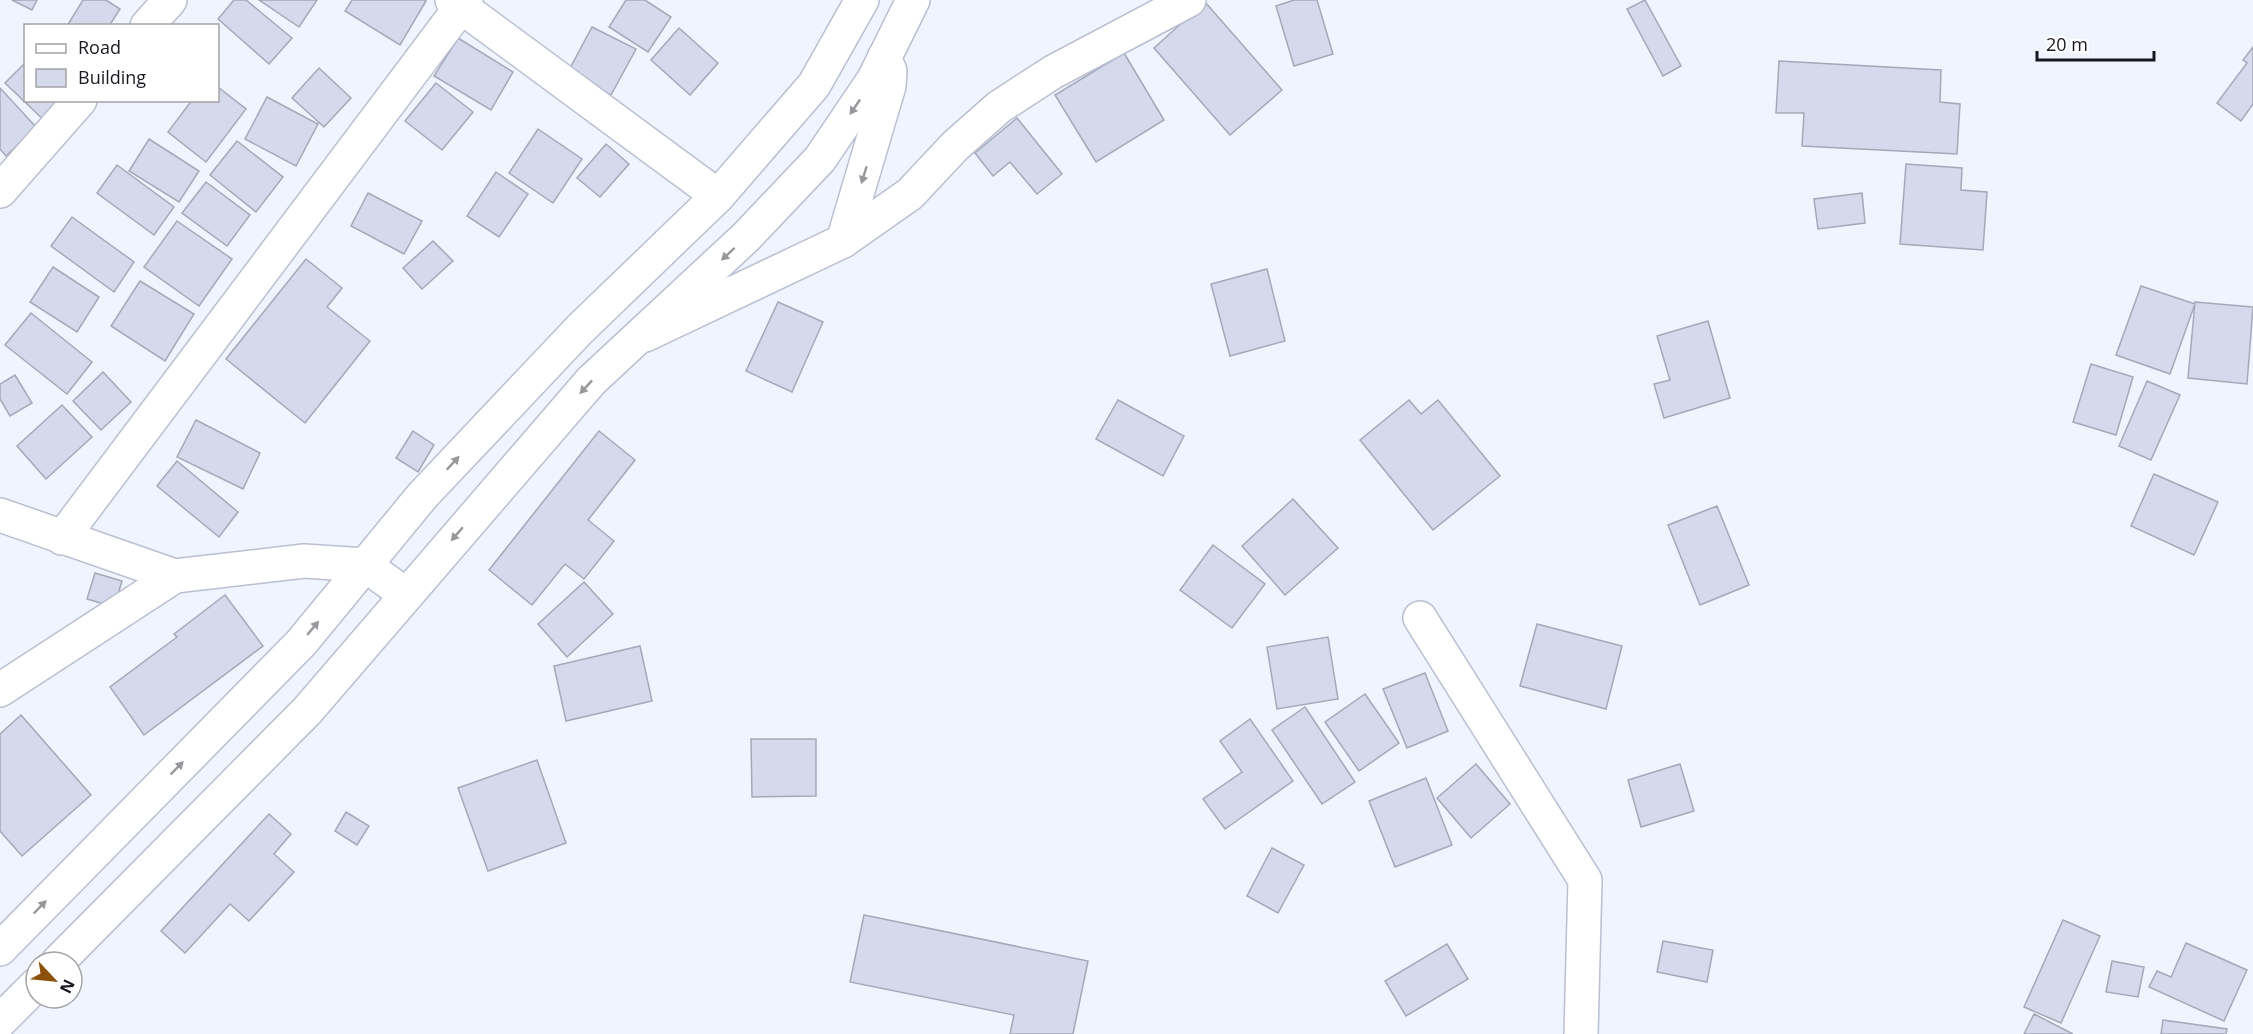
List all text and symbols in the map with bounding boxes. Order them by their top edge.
legend [24,24,219,102]
scale bar [2037,24,2154,62]
text: 20 m [2046,32,2088,56]
text: Road [78,35,121,59]
text: Building [78,65,146,89]
one-way arrow [849,98,861,114]
one-way arrow [859,166,868,184]
one-way arrow [721,246,735,260]
one-way arrow [580,379,593,394]
one-way arrow [446,456,460,471]
one-way arrow [450,526,464,541]
one-way arrow [307,620,320,636]
one-way arrow [170,761,184,775]
one-way arrow [33,900,47,914]
north arrow [24,950,84,1010]
text: N [55,976,80,997]

